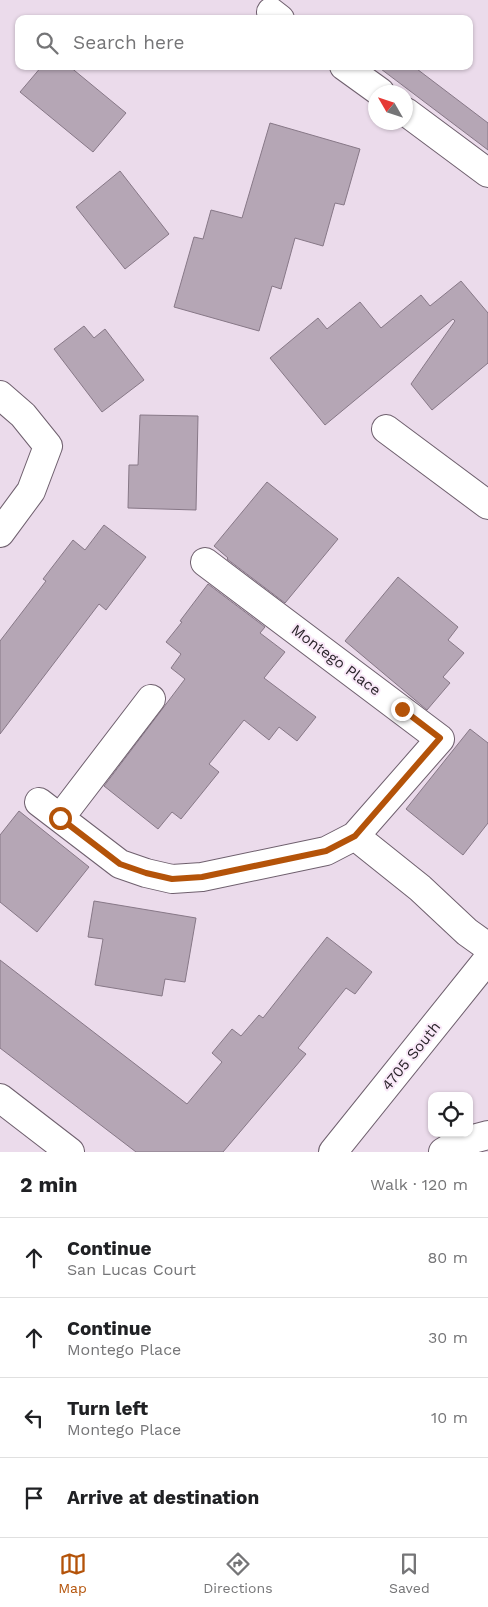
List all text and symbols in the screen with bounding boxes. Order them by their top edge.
search box [15,15,473,70]
icon: search [33,29,61,57]
text: Search here [73,31,184,54]
north arrow [368,85,413,130]
street label: Montego Place [288,621,384,699]
route end [391,698,414,721]
route start [49,807,72,830]
street label: 4705 South [378,1018,444,1094]
map controls [428,1092,473,1137]
button: locate [428,1092,473,1137]
text: 2 min [20,1172,77,1197]
text: Walk · 120 m [370,1175,468,1194]
text: Continue [67,1237,151,1260]
icon: ahead [20,1244,48,1272]
text: 80 m [427,1248,468,1267]
text: San Lucas Court [67,1260,196,1279]
text: Continue [67,1317,151,1340]
icon: ahead [20,1324,48,1352]
text: 30 m [428,1328,468,1347]
text: Montego Place [67,1340,181,1359]
text: Turn left [67,1397,148,1420]
icon: left [20,1404,48,1432]
text: 10 m [431,1408,468,1427]
text: Montego Place [67,1420,181,1439]
icon: arrive [20,1484,48,1512]
text: Arrive at destination [67,1486,259,1509]
tab: Map [58,1550,87,1596]
tab: Directions [203,1550,273,1596]
tab: Saved [389,1550,430,1596]

